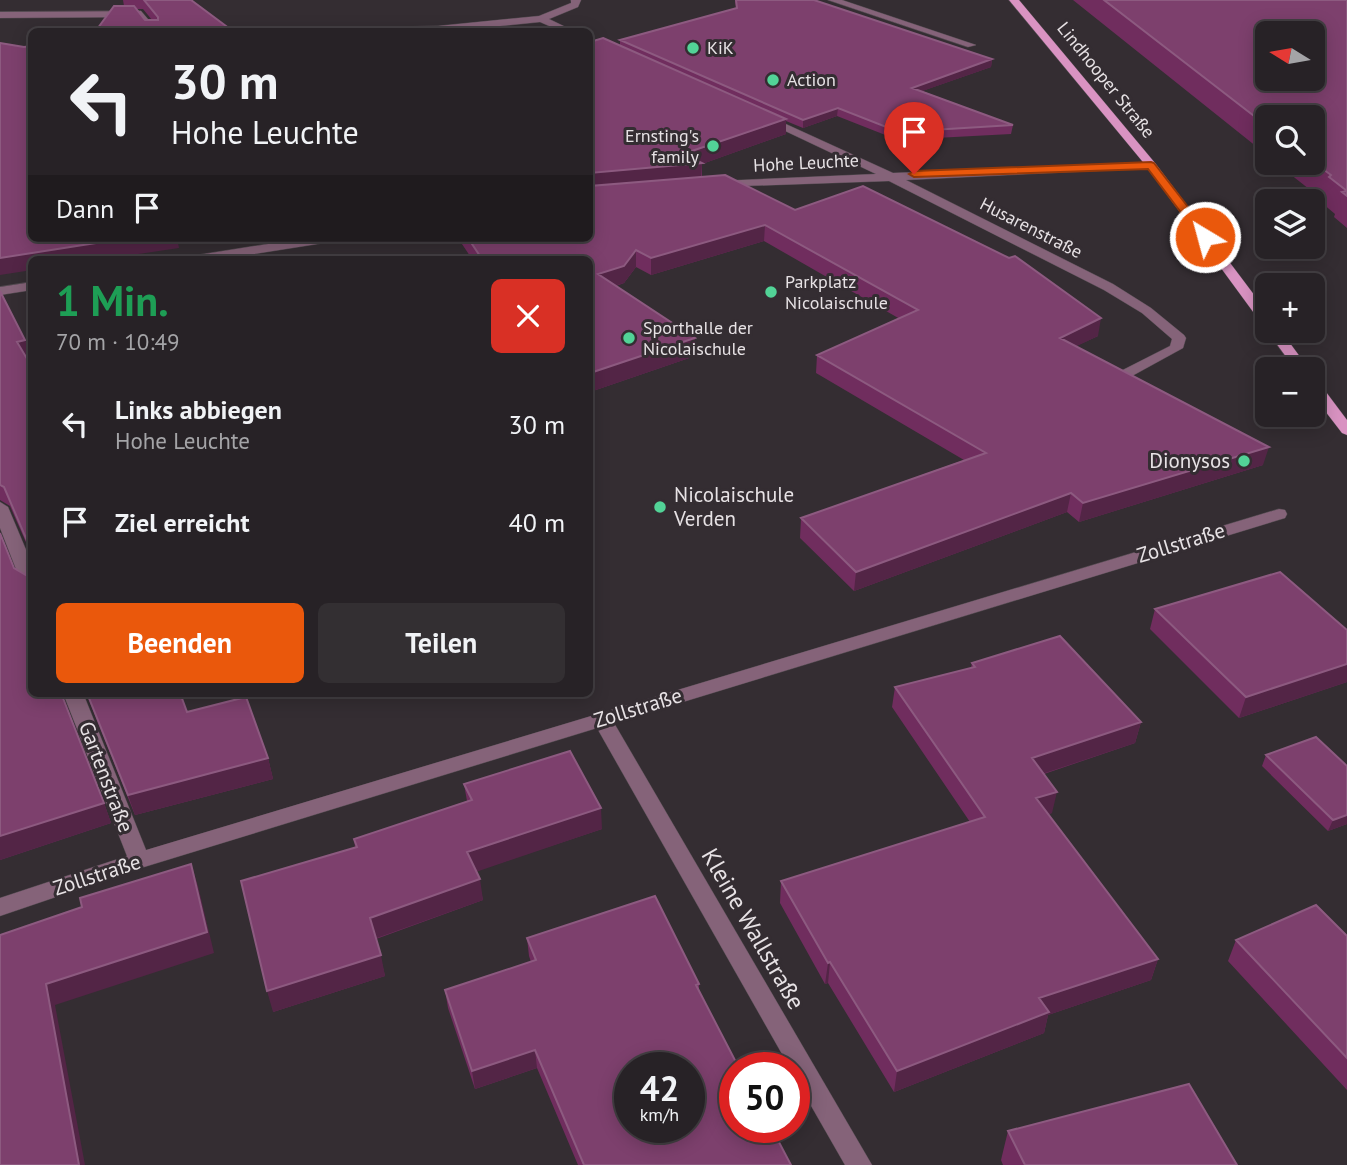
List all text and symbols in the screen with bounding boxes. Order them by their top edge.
street label: Lindhooper Straße [1052,17,1160,143]
north arrow [1255,21,1325,91]
map controls [1255,21,1325,427]
place label: KiK [707,36,734,59]
marker: KiK [685,40,701,56]
text: 30 m [171,49,278,113]
icon: left [56,56,147,147]
place label: Action [787,68,836,91]
marker: Action [765,72,781,88]
pin [884,102,944,174]
button: search [1255,105,1325,175]
text: Hohe Leuchte [171,111,359,153]
icon: arrive [895,113,933,151]
place label: Ernsting's family [625,124,700,168]
marker: Ernsting's family [705,138,721,154]
street label: Hohe Leuchte [753,148,859,177]
icon: arrive [128,189,166,227]
button: layers [1255,189,1325,259]
text: Dann [56,192,114,225]
street label: Husarenstraße [976,192,1086,263]
position arrow [1168,200,1242,274]
place label: Parkplatz Nicolaischule [785,270,888,314]
text: 1 Min. [56,273,169,328]
button: + [1255,273,1325,343]
button: close [491,279,565,353]
marker: Parkplatz Nicolaischule [763,284,779,300]
place label: Sporthalle der Nicolaischule [643,316,753,360]
text: 70 m · 10:49 [56,327,180,356]
marker: Sporthalle der Nicolaischule [621,330,637,346]
button: − [1255,357,1325,427]
text: Links abbiegen [115,393,282,426]
icon: left [56,405,94,443]
text: 30 m [509,408,565,441]
text: Hohe Leuchte [115,426,250,455]
place label: Dionysos [1149,447,1230,474]
marker: Dionysos [1236,453,1252,469]
place label: Nicolaischule Verden [673,481,794,532]
marker: Nicolaischule Verden [652,499,668,515]
icon: arrive [56,503,94,541]
text: Ziel erreicht [115,506,250,539]
text: 40 m [509,506,565,539]
street label: Zollstraße [1134,516,1228,569]
button: Beenden [56,603,304,683]
button: Teilen [318,603,565,683]
street label: Zollstraße [591,681,685,734]
street label: Gartenstraße [73,718,140,836]
street label: Kleine Wallstraße [695,843,812,1015]
street label: Zollstraße [50,848,144,901]
speed limit sign: 50 [719,1052,810,1143]
text: 42 [640,1065,679,1111]
text: km/h [640,1103,679,1126]

